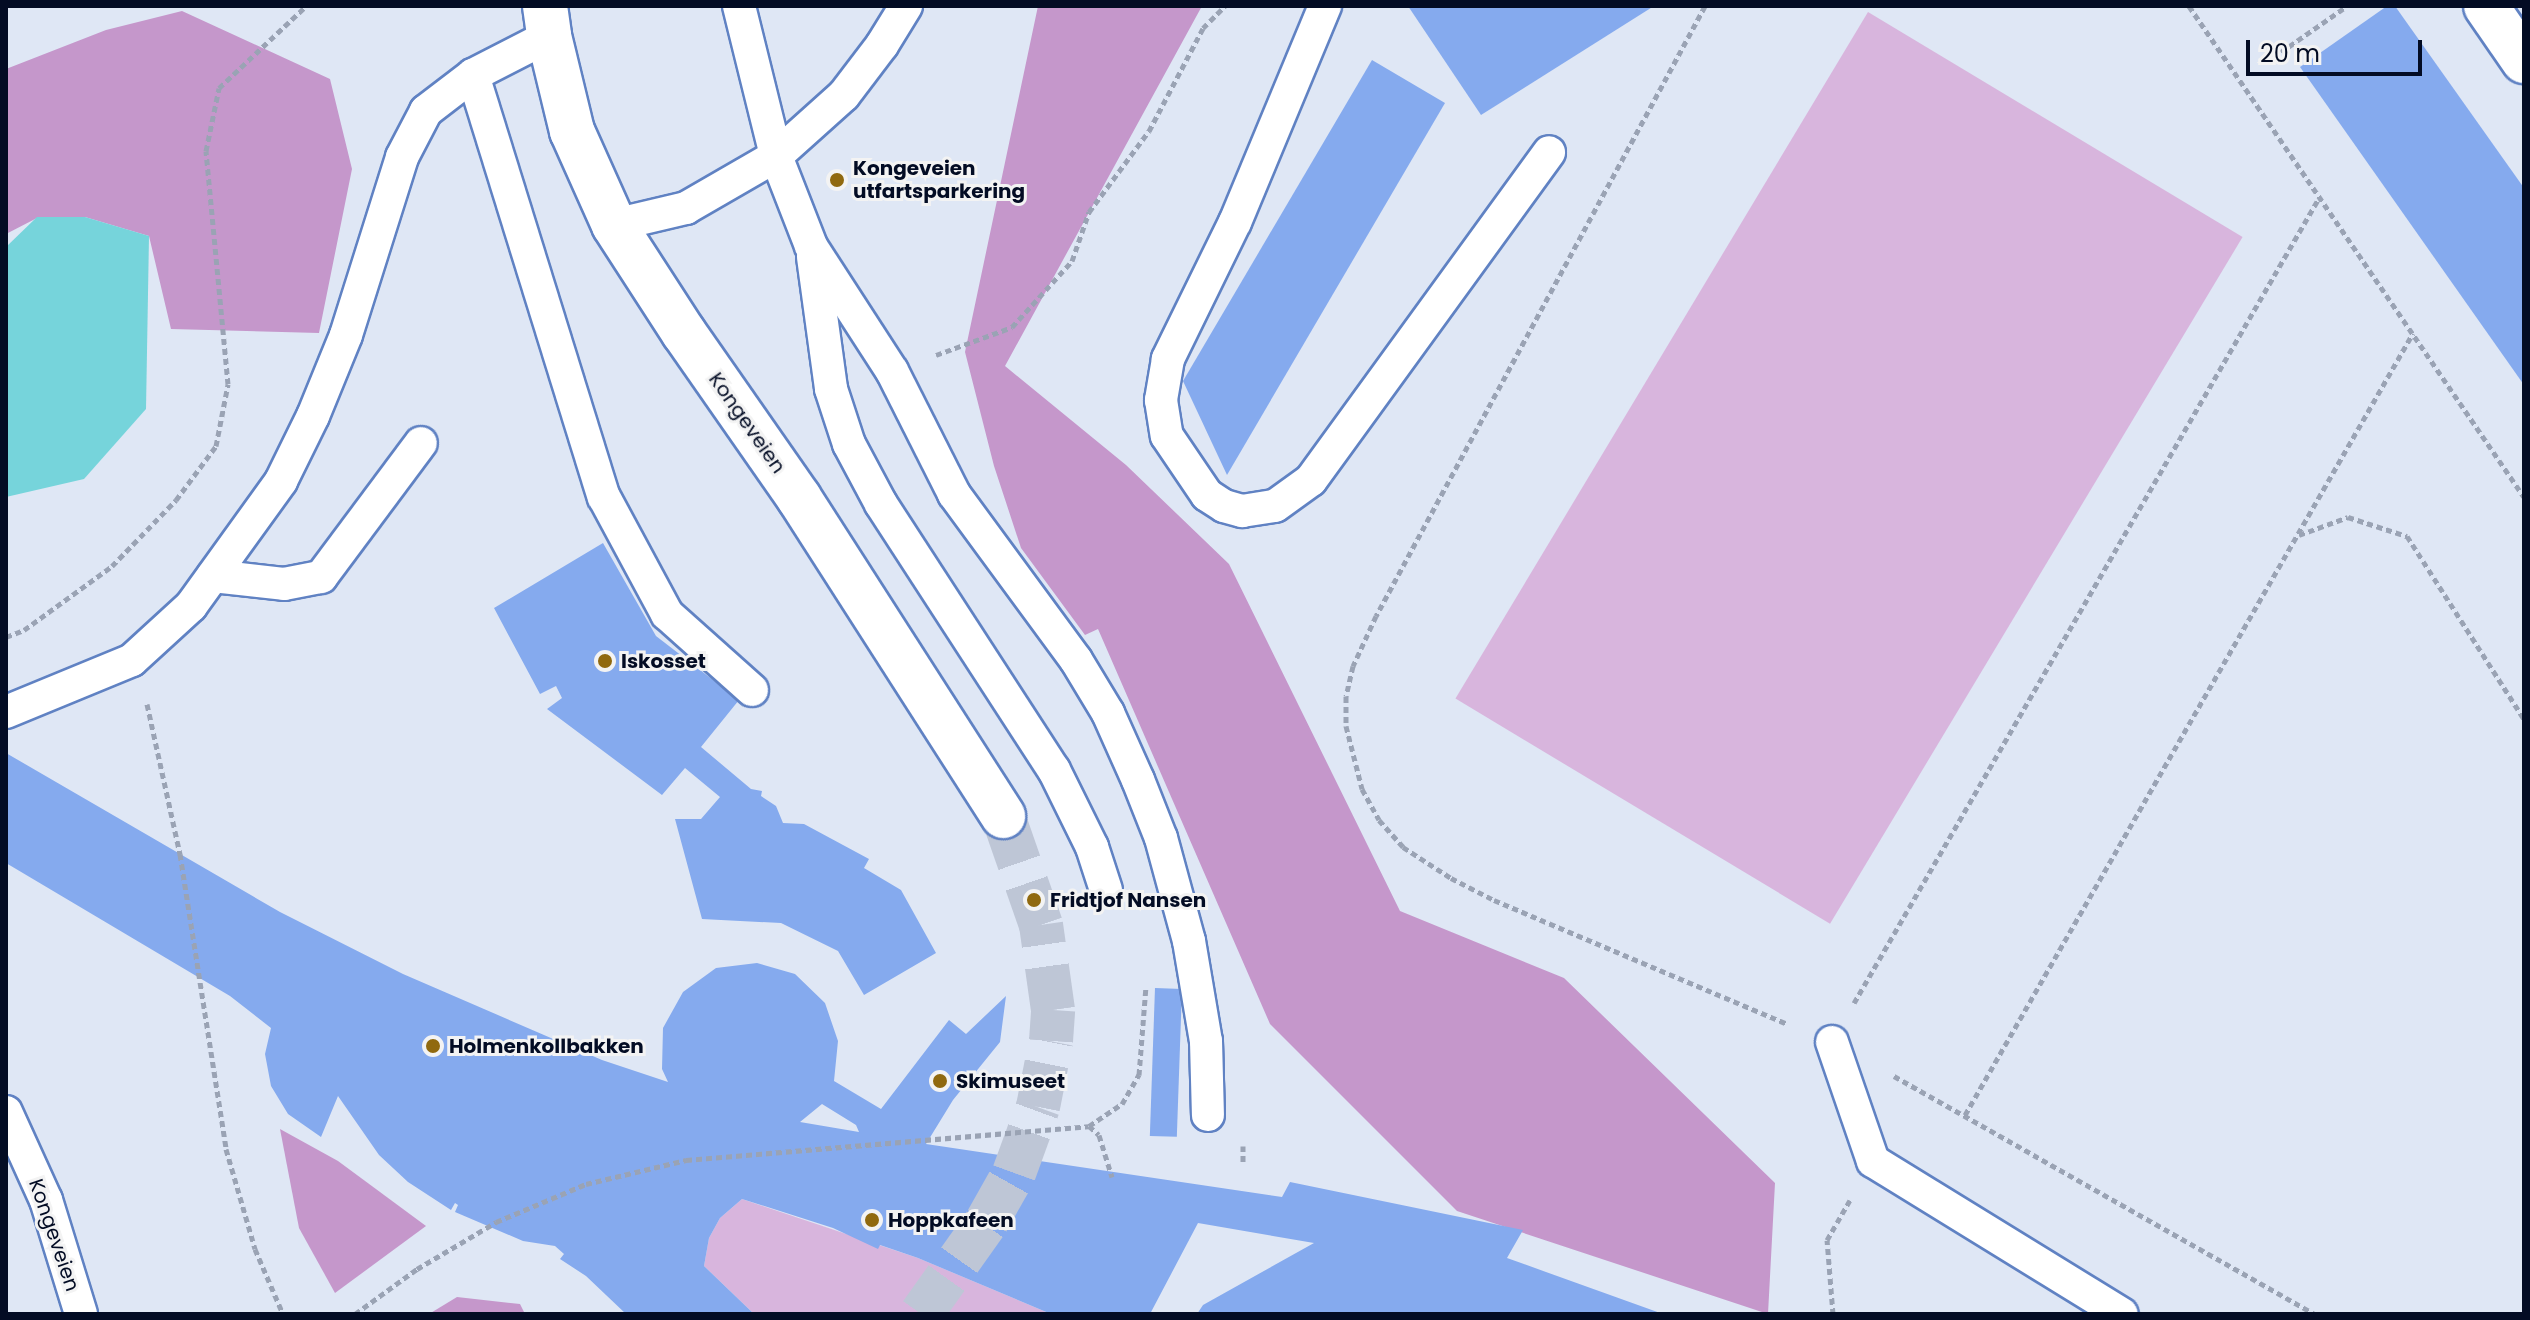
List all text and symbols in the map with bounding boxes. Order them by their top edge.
scale bar [2250,24,2426,74]
text: 20 m [2260,37,2320,70]
place label: Kongeveien utfartsparkering [853,156,1025,203]
marker: Kongeveien utfartsparkering [828,171,846,189]
street label: Kongeveien [704,368,790,478]
place label: Iskosset [621,649,706,673]
marker: Iskosset [596,652,614,670]
place label: Fridtjof Nansen [1050,888,1206,912]
marker: Fridtjof Nansen [1025,891,1043,909]
place label: Holmenkollbakken [449,1034,644,1058]
marker: Holmenkollbakken [424,1037,442,1055]
place label: Skimuseet [956,1069,1065,1093]
marker: Skimuseet [931,1072,949,1090]
street label: Kongeveien [24,1176,84,1294]
place label: Hoppkafeen [888,1208,1014,1232]
marker: Hoppkafeen [863,1211,881,1229]

